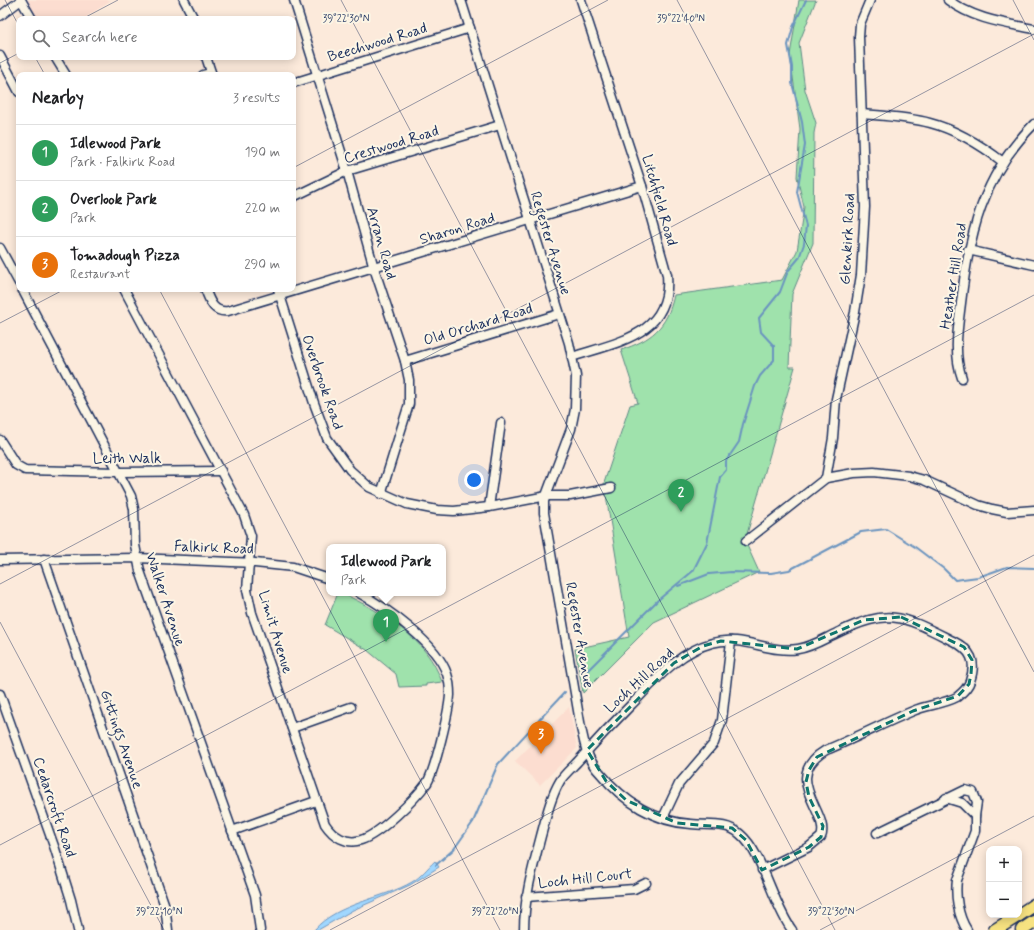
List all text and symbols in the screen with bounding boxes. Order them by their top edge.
text: 39°22'30"N [323,12,370,26]
text: 39°22'40"N [657,12,705,26]
search box [16,16,296,60]
street label: Beechwood Road [325,18,430,68]
icon: search [30,27,52,49]
text: Search here [62,28,138,48]
text: Nearby [32,87,84,109]
text: 3 results [233,90,280,107]
street label: Crestwood Road [341,121,441,169]
text: Idlewood Park [70,134,161,154]
text: 1 [42,144,48,161]
text: 190 m [245,144,280,161]
street label: Litchfield Road [636,152,682,248]
text: Park · Falkirk Road [70,154,175,171]
street label: Regester Avenue [524,189,575,298]
text: Overlook Park [70,190,157,210]
street label: Glenkirk Road [836,193,860,285]
text: 2 [42,200,48,217]
text: 220 m [245,200,280,217]
street label: Arran Road [361,205,401,282]
street label: Sharon Road [417,208,497,250]
text: Park [70,210,96,227]
street label: Heather Hill Road [936,222,972,331]
text: Tomadough Pizza [70,246,180,266]
text: 3 [42,256,48,273]
text: 290 m [244,256,280,273]
text: Restaurant [70,266,130,283]
street label: Old Orchard Road [421,299,536,351]
street label: Overbrook Road [296,332,348,433]
street label: Leith Walk [93,449,161,469]
your location [464,470,484,490]
pin: 2 [668,479,694,512]
street label: Falkirk Road [174,537,254,559]
popup [326,544,446,596]
street label: Walker Avenue [140,550,190,649]
text: Idlewood Park [341,552,431,572]
text: Park [341,572,366,589]
street label: Regester Avenue [559,581,598,690]
street label: Limit Avenue [253,588,297,676]
pin: 1 [373,609,399,642]
street label: Loch Hill Road [601,643,679,718]
street label: Gittings Avenue [94,687,147,792]
pin: 3 [528,721,554,754]
street label: Cedarcroft Road [28,755,81,860]
map controls [986,846,1022,918]
button: + [986,846,1022,882]
street label: Loch Hill Court [537,864,633,894]
button: − [986,882,1022,918]
text: 39°22'10"N [136,905,183,919]
text: 39°22'20"N [471,905,519,919]
text: 39°22'30"N [808,905,855,919]

